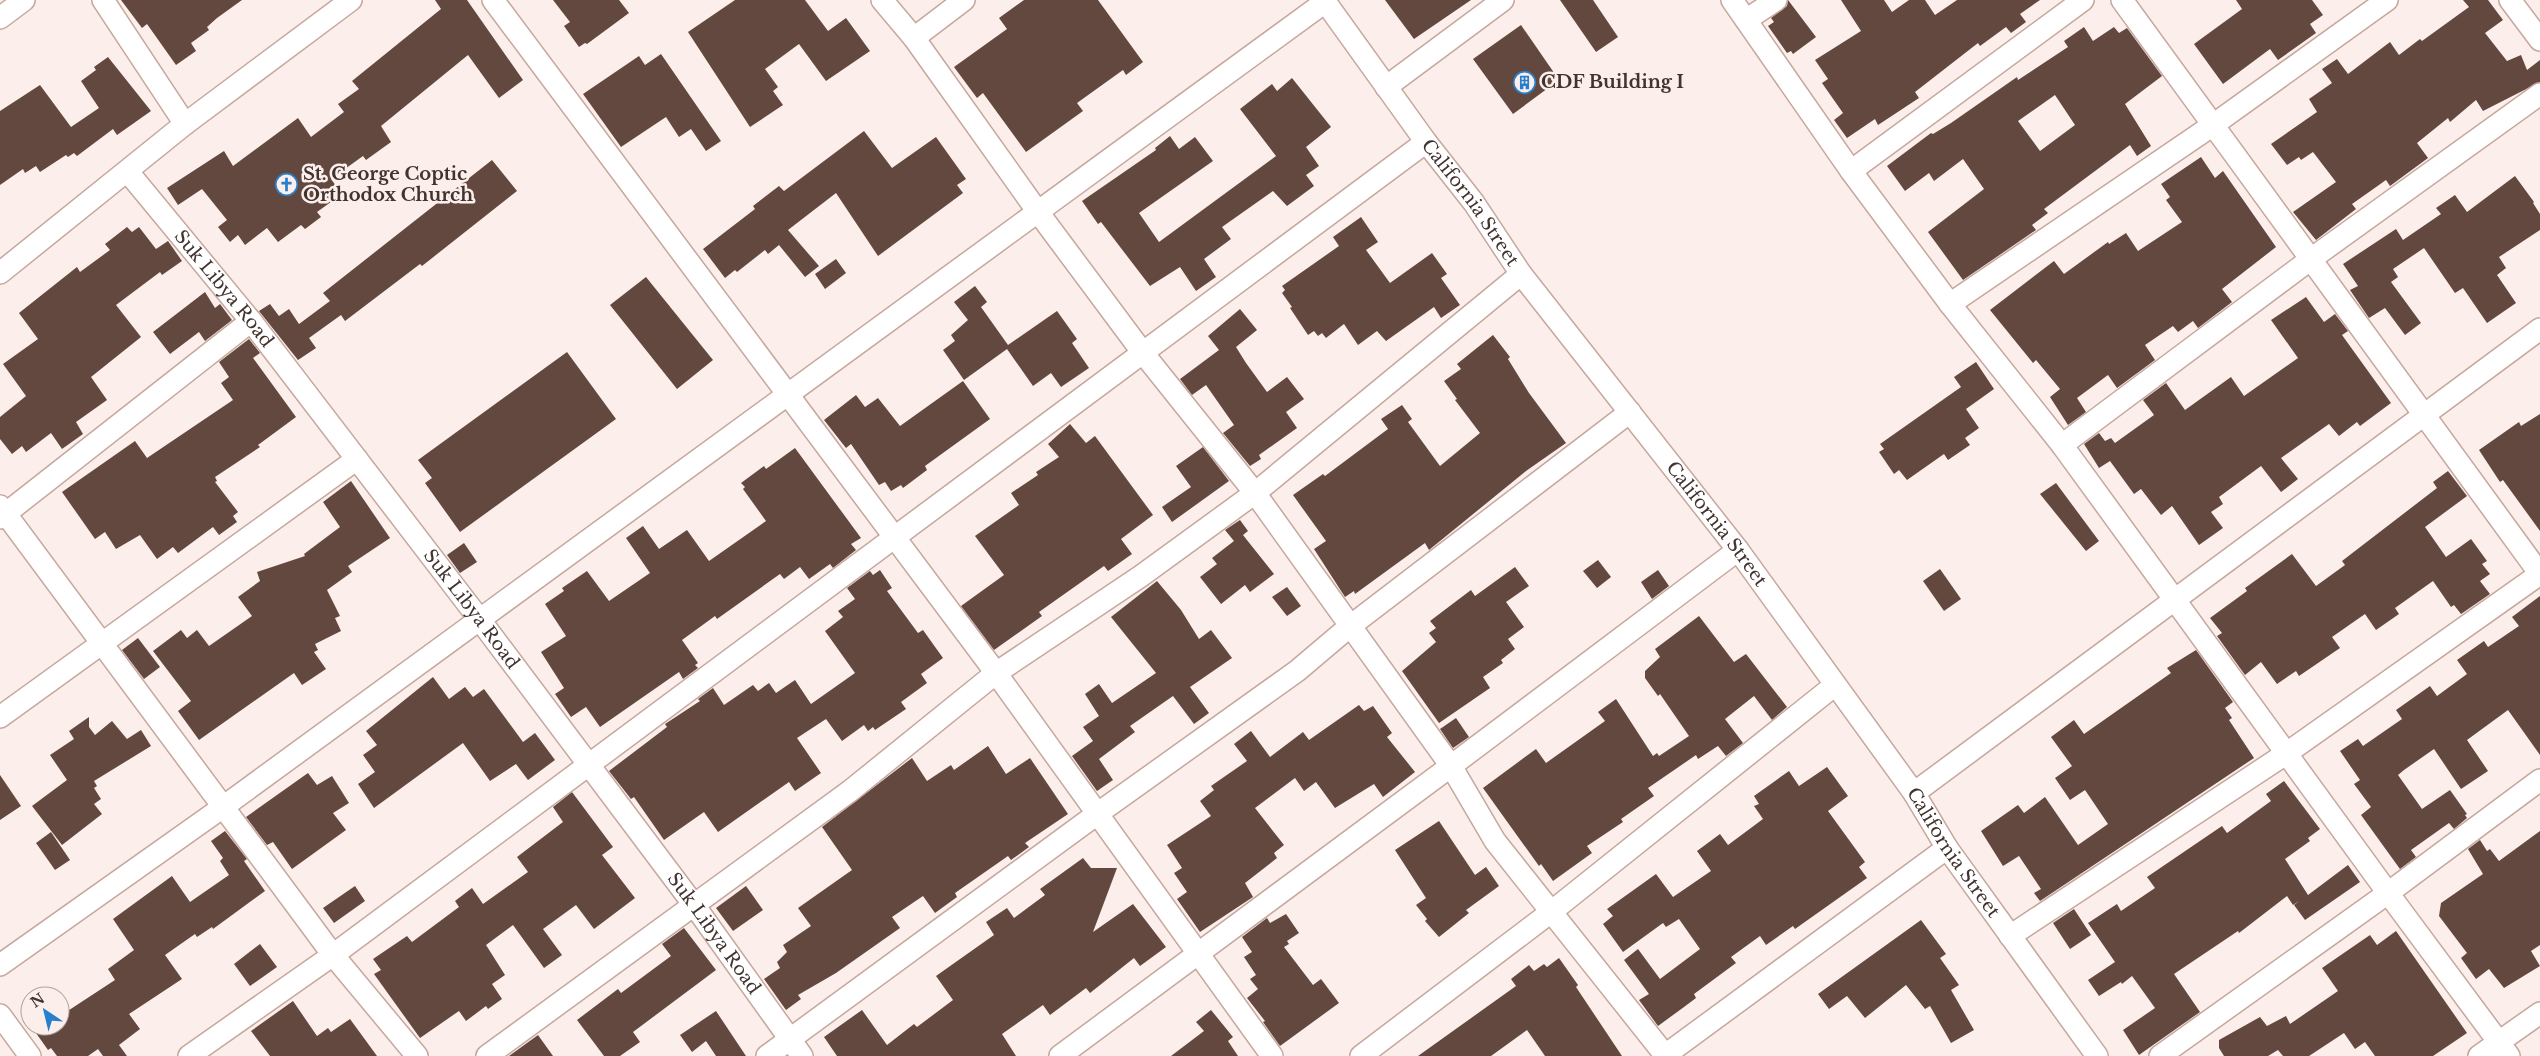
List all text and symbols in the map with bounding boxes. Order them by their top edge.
building icon: CDF Building I [1513,70,1537,94]
place label: CDF Building I [1541,71,1684,93]
street label: California Street [1417,135,1524,270]
place label: St. George Coptic Orthodox Church [303,163,473,206]
church icon: St. George Coptic Orthodox Church [275,172,299,196]
street label: Suk Libya Road [170,226,278,352]
street label: California Street [1662,457,1772,591]
street label: Suk Libya Road [419,545,524,673]
street label: California Street [1902,783,2005,922]
street label: Suk Libya Road [663,868,765,998]
north arrow [20,986,70,1036]
text: N [27,989,48,1012]

